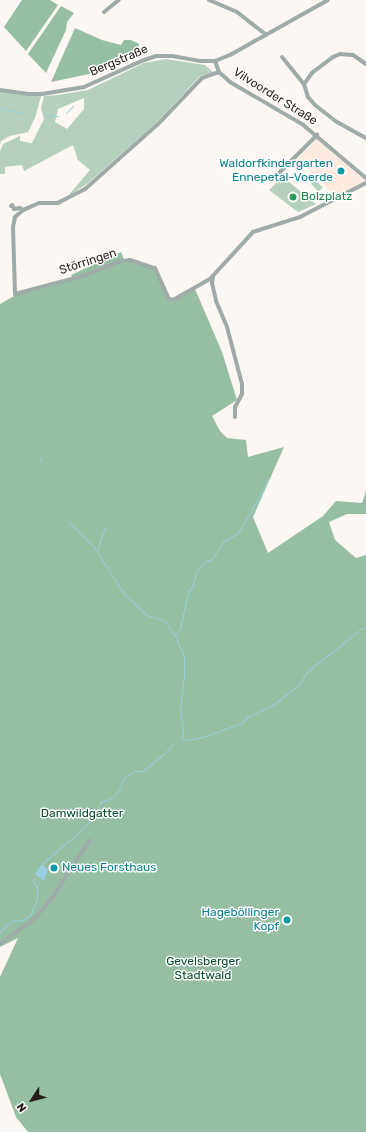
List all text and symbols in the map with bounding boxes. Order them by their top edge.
street label: Bergstraße [88,42,150,80]
street label: Vilvoorder Straße [230,65,320,129]
place label: Waldorfkindergarten Ennepetal-Voerde [219,157,333,185]
marker: Waldorfkindergarten Ennepetal-Voerde [336,166,346,176]
place label: Bolzplatz [301,190,352,204]
marker: Bolzplatz [288,192,298,202]
street label: Störringen [57,246,119,278]
park label: Damwildgatter [41,807,123,821]
place label: Neues Forsthaus [62,861,156,875]
marker: Neues Forsthaus [49,863,59,873]
place label: Hageböllinger Kopf [201,906,279,934]
marker: Hageböllinger Kopf [282,915,292,925]
park label: Gevelsberger Stadtwald [166,955,240,983]
north arrow [12,1080,52,1120]
text: N [14,1100,29,1114]

